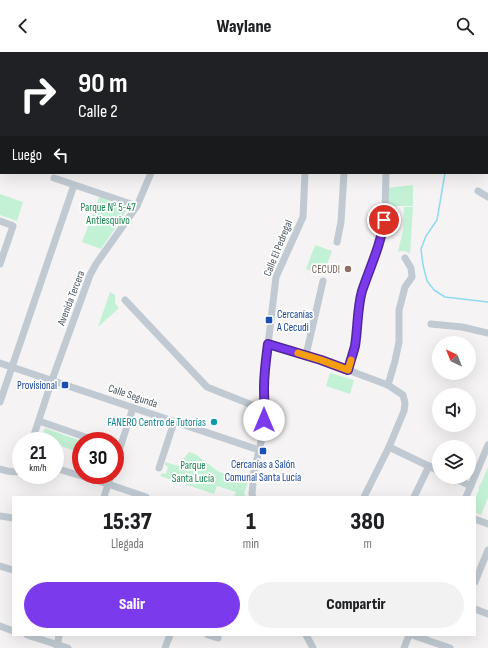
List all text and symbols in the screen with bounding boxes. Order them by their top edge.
icon: back [12,15,34,37]
icon: search [454,15,476,37]
text: Waylane [217,16,271,37]
text: 90 m [78,67,128,100]
icon: right [12,68,64,120]
text: Calle 2 [78,101,118,122]
icon: left [50,144,72,166]
text: Luego [12,146,42,165]
park label: Parque N° 5-47 Antiesquivo [80,201,136,227]
pin [367,203,401,237]
icon: arrive [373,209,395,231]
street label: Calle El Pedregal [261,218,295,278]
place label: CECUDI [312,263,340,276]
marker: CECUDI [343,264,353,274]
street label: Avenida Tercera [54,269,87,328]
place label: Cercanías A Cecudi [276,308,313,334]
marker: Cercanías A Cecudi [264,315,274,325]
north arrow [432,336,476,380]
map controls [432,336,476,484]
place label: Provisional [17,379,57,392]
marker: Provisional [60,380,70,390]
street label: Calle Segunda [107,382,159,410]
button: sound [432,388,476,432]
position arrow [243,399,285,441]
place label: FANERO Centro de Tutorías [108,416,206,429]
marker: FANERO Centro de Tutorías [209,417,219,427]
speed limit sign: 30 [72,432,124,484]
button: layers [432,440,476,484]
text: 21 [30,441,46,465]
marker: Cercanías a Salón Comunal Santa Lucía [258,446,268,456]
place label: Cercanías a Salón Comunal Santa Lucía [225,458,301,484]
park label: Parque Santa Lucía [172,459,214,485]
text: km/h [29,462,47,474]
text: 15:37 [103,507,152,536]
text: 1 [246,507,256,536]
text: 380 [350,507,385,536]
text: Llegada [111,536,144,552]
text: min [243,536,259,552]
text: m [363,536,372,552]
button: Salir [24,582,240,628]
button: Compartir [248,582,464,628]

